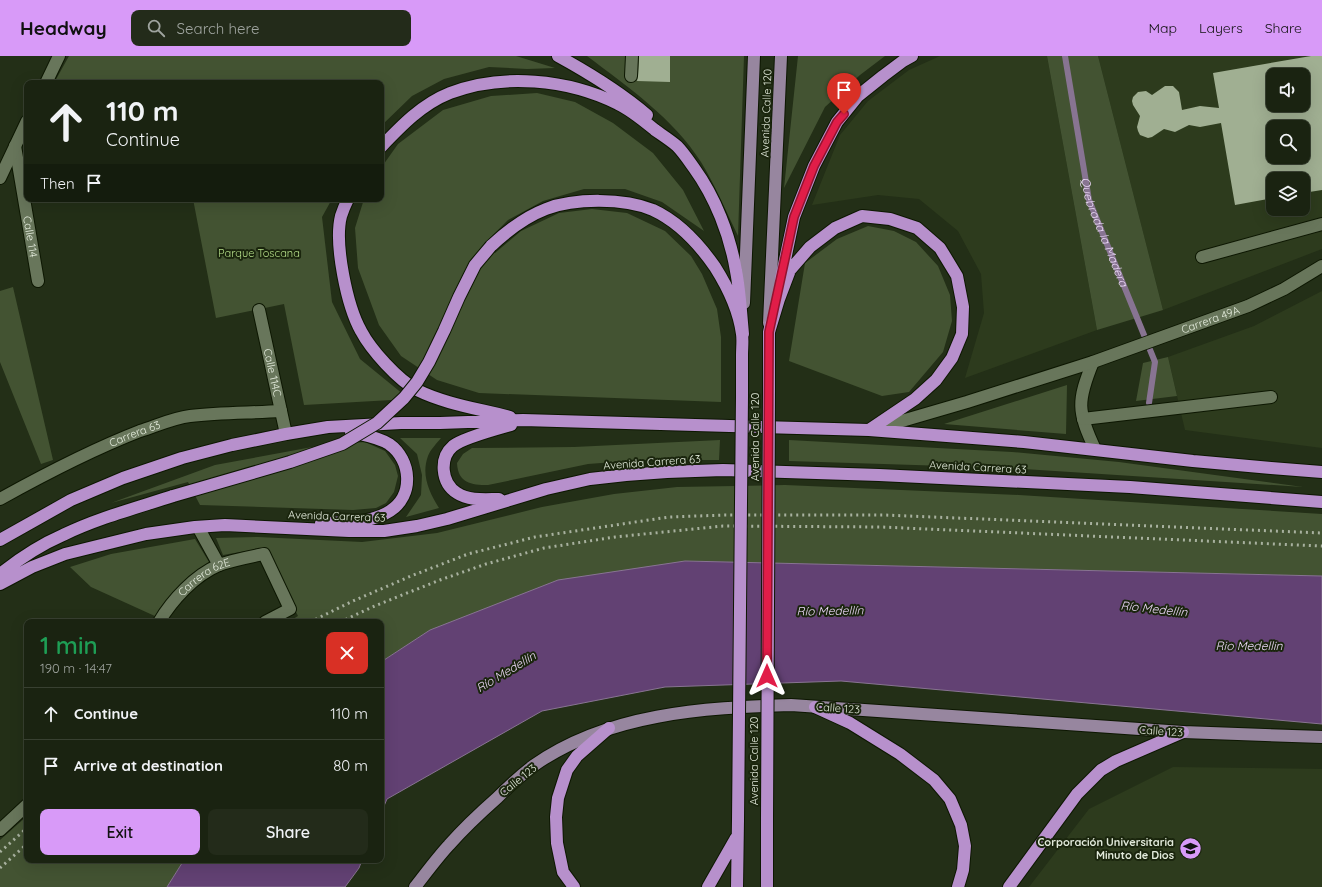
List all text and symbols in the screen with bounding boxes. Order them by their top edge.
search box [131,10,411,46]
text: Headway [20,16,107,40]
icon: search [145,17,167,39]
text: Search here [177,19,259,38]
text: Map [1148,19,1177,37]
text: Layers [1199,19,1243,37]
text: Share [1265,19,1302,37]
map controls [1266,68,1310,216]
button: sound [1266,68,1310,112]
street label: Avenida Calle 120 [757,69,775,157]
pin [827,73,861,114]
icon: arrive [833,79,855,101]
text: 110 m [106,93,179,128]
icon: ahead [40,96,92,148]
button: search [1266,120,1310,164]
text: Continue [106,128,180,151]
icon: arrive [83,172,105,194]
button: layers [1266,172,1310,216]
text: Then [40,174,75,193]
water label: Quebrada la Madera [1078,176,1132,290]
street label: Calle 114 [20,215,41,259]
park label: Parque Toscana [218,246,300,260]
street label: Carrera 49A [1179,303,1241,337]
street label: Calle 114C [261,347,285,398]
street label: Avenida Calle 120 [748,393,762,481]
street label: Carrera 63 [107,417,162,450]
street label: Avenida Carrera 63 [603,452,701,472]
street label: Avenida Carrera 63 [929,457,1027,477]
street label: Avenida Carrera 63 [288,507,386,525]
street label: Carrera 62E [175,555,232,599]
water label: Río Medellín [1120,598,1189,620]
water label: Río Medellín [796,602,865,619]
text: 1 min [40,630,98,660]
button: close [326,632,368,674]
water label: Rio Medellin [1216,638,1284,653]
water label: Río Medellín [473,647,539,695]
position arrow [746,655,788,697]
text: 190 m · 14:47 [40,660,112,676]
street label: Calle 123 [816,699,861,717]
icon: ahead [40,703,62,725]
text: Continue [74,704,138,723]
text: 110 m [330,704,368,723]
street label: Avenida Calle 120 [747,717,761,805]
street label: Calle 123 [1139,722,1184,740]
icon: arrive [40,755,62,777]
text: Arrive at destination [74,756,223,775]
text: 80 m [333,756,368,775]
street label: Calle 123 [497,761,540,799]
button: Exit [40,809,200,855]
button: Share [208,809,368,855]
place label: Corporación Universitaria Minuto de Dios [1037,835,1174,862]
school or university icon: Corporación Universitaria Minuto de Dios [1177,835,1203,861]

